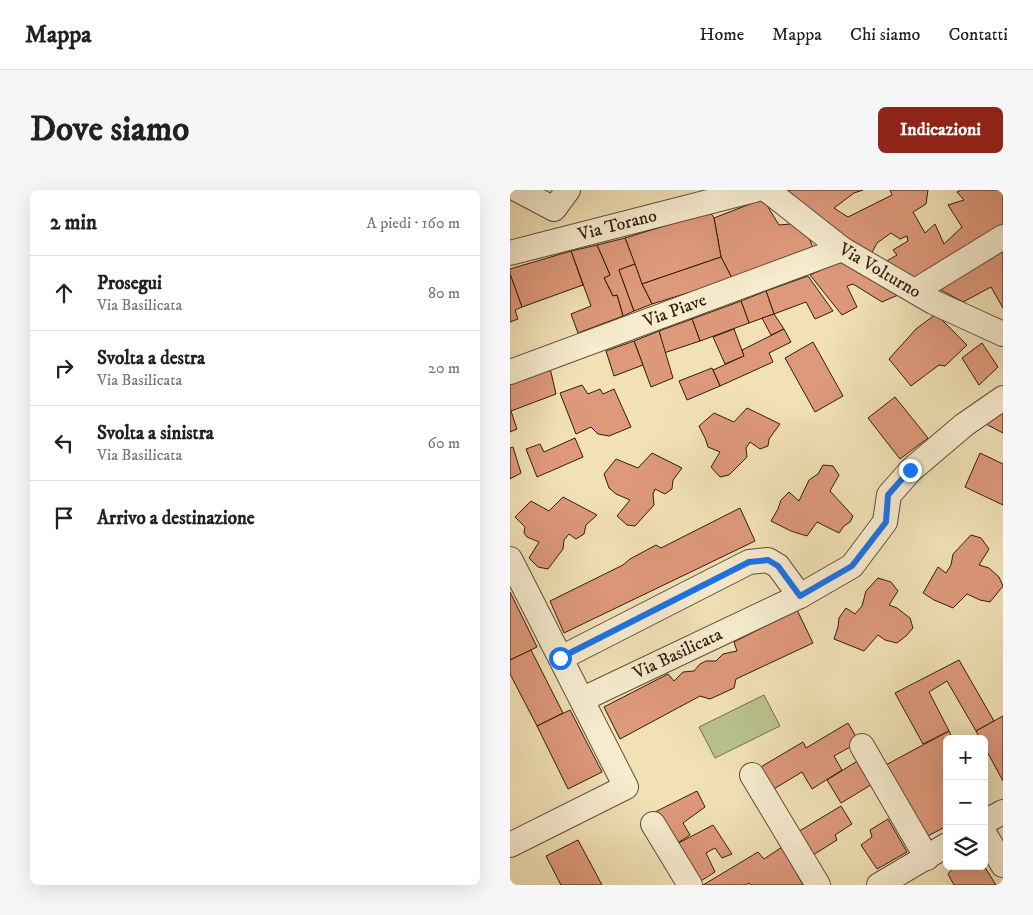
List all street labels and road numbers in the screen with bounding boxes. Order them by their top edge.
street label: Via Torano [575,205,659,246]
street label: Via Volturno [834,238,925,304]
street label: Via Piave [640,289,710,333]
street label: Via Basilicata [629,623,726,685]

